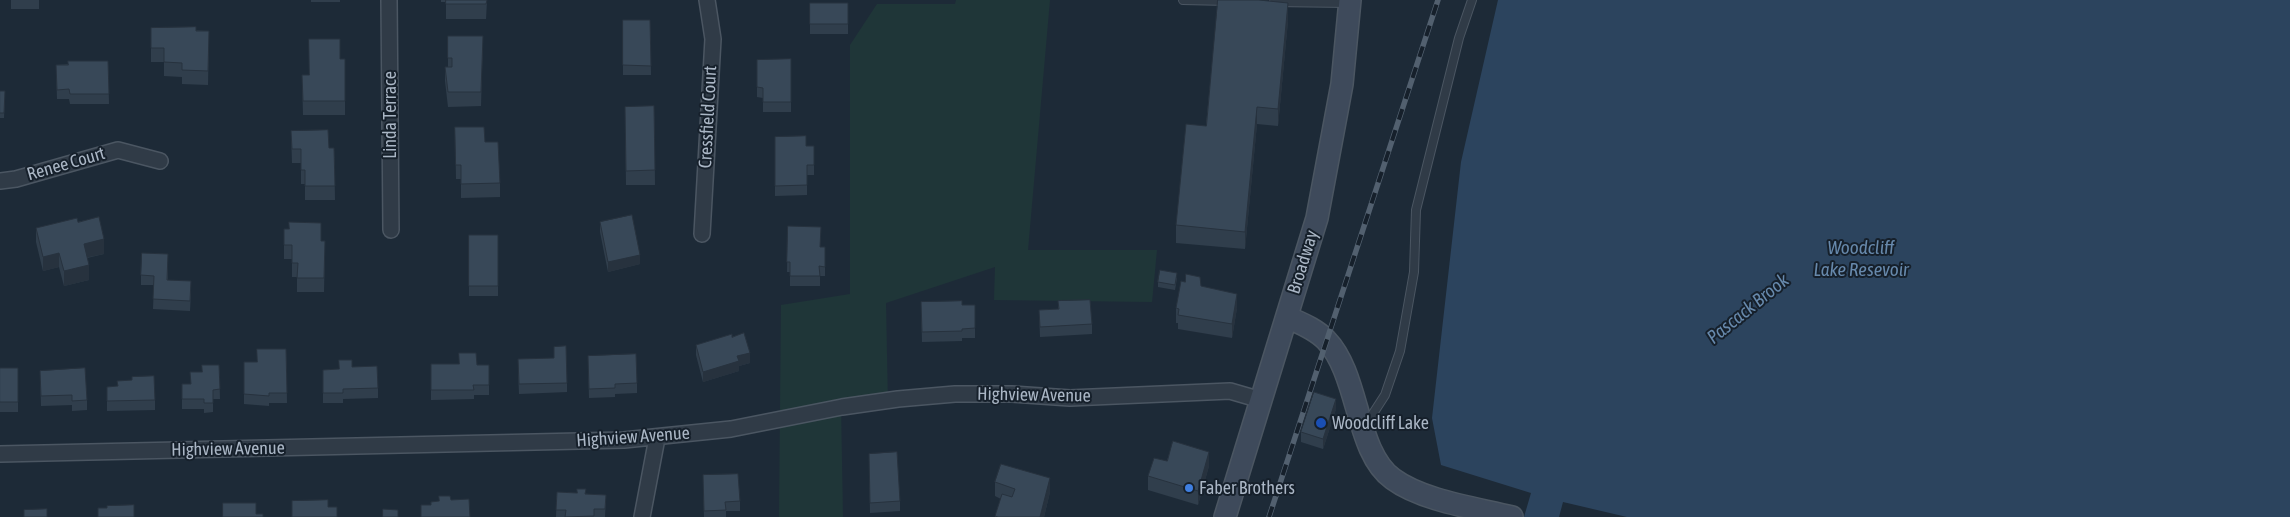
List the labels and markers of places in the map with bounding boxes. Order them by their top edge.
place label: Woodcliff Lake [1332,412,1429,434]
marker: Woodcliff Lake [1314,416,1328,430]
place label: Faber Brothers [1199,477,1295,499]
marker: Faber Brothers [1183,482,1195,494]

